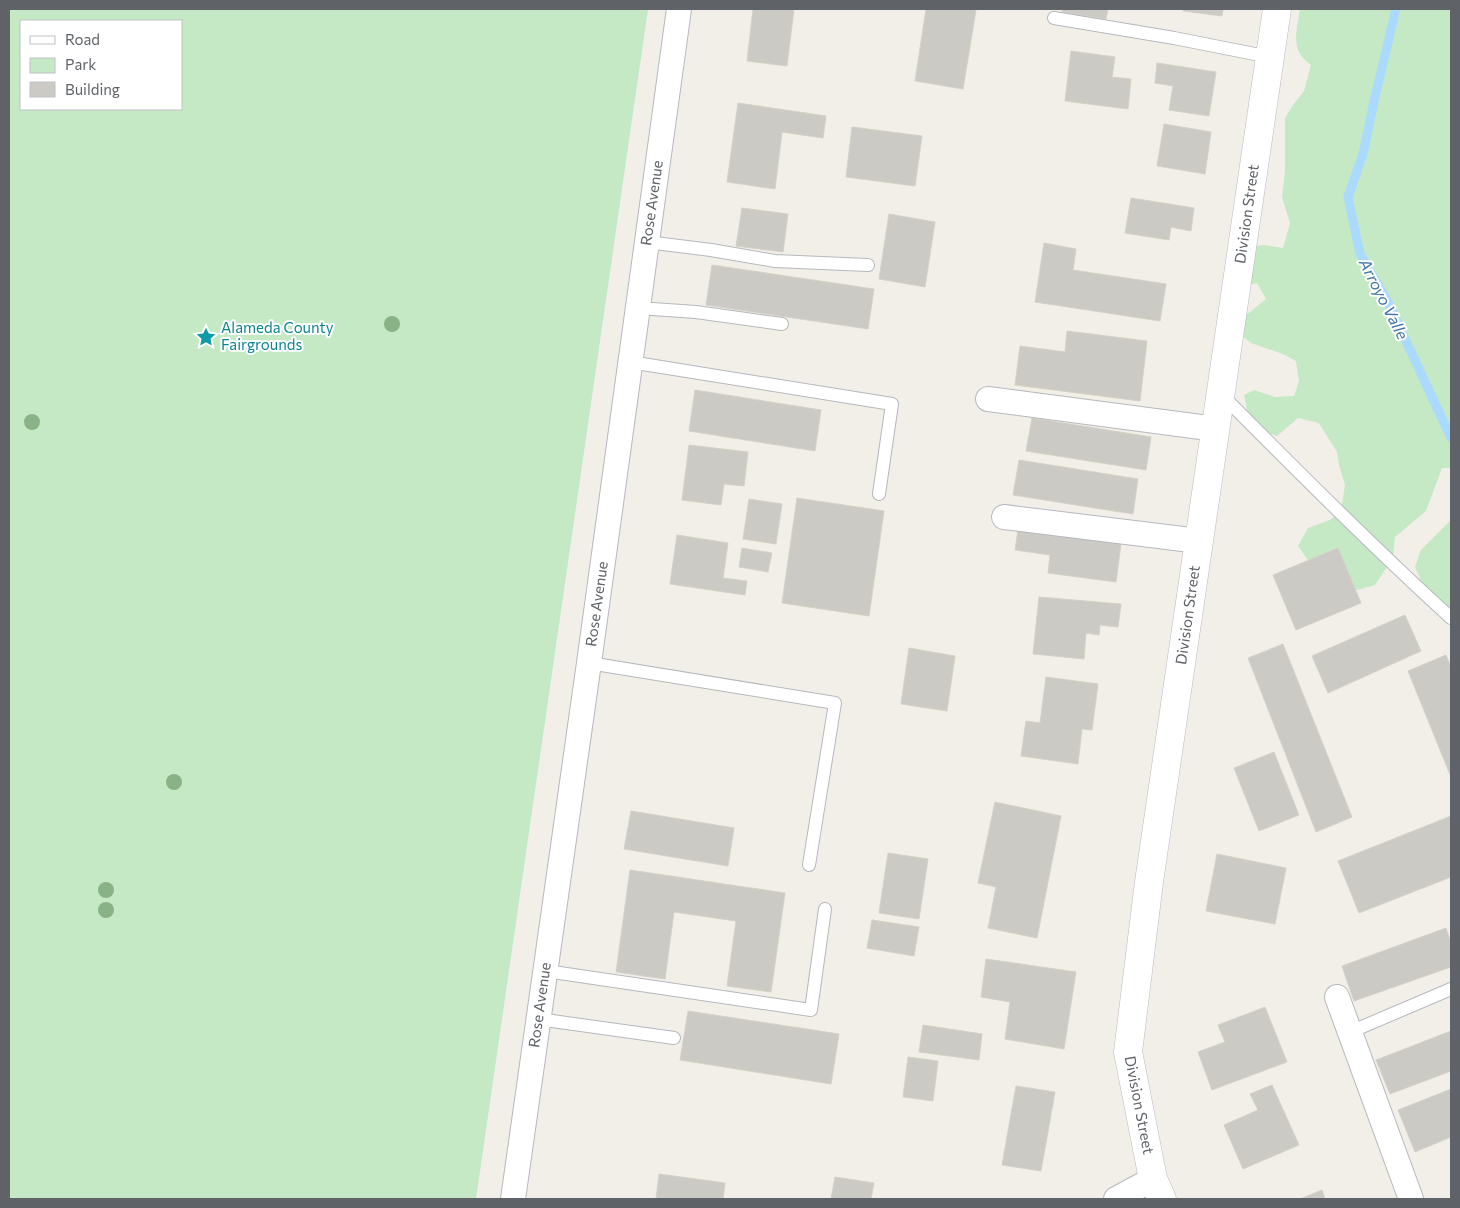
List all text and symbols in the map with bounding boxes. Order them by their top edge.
legend [20,20,182,110]
text: Road [65,30,100,48]
text: Park [65,55,96,73]
text: Building [65,80,120,98]
street label: Rose Avenue [636,159,666,247]
street label: Division Street [1230,163,1262,265]
water label: Arroyo Valle [1355,254,1413,343]
place label: Alameda County Fairgrounds [221,318,334,353]
place icon: Alameda County Fairgrounds [195,326,217,348]
street label: Rose Avenue [581,560,611,648]
street label: Division Street [1171,564,1203,666]
street label: Rose Avenue [524,961,554,1049]
street label: Division Street [1122,1054,1158,1156]

